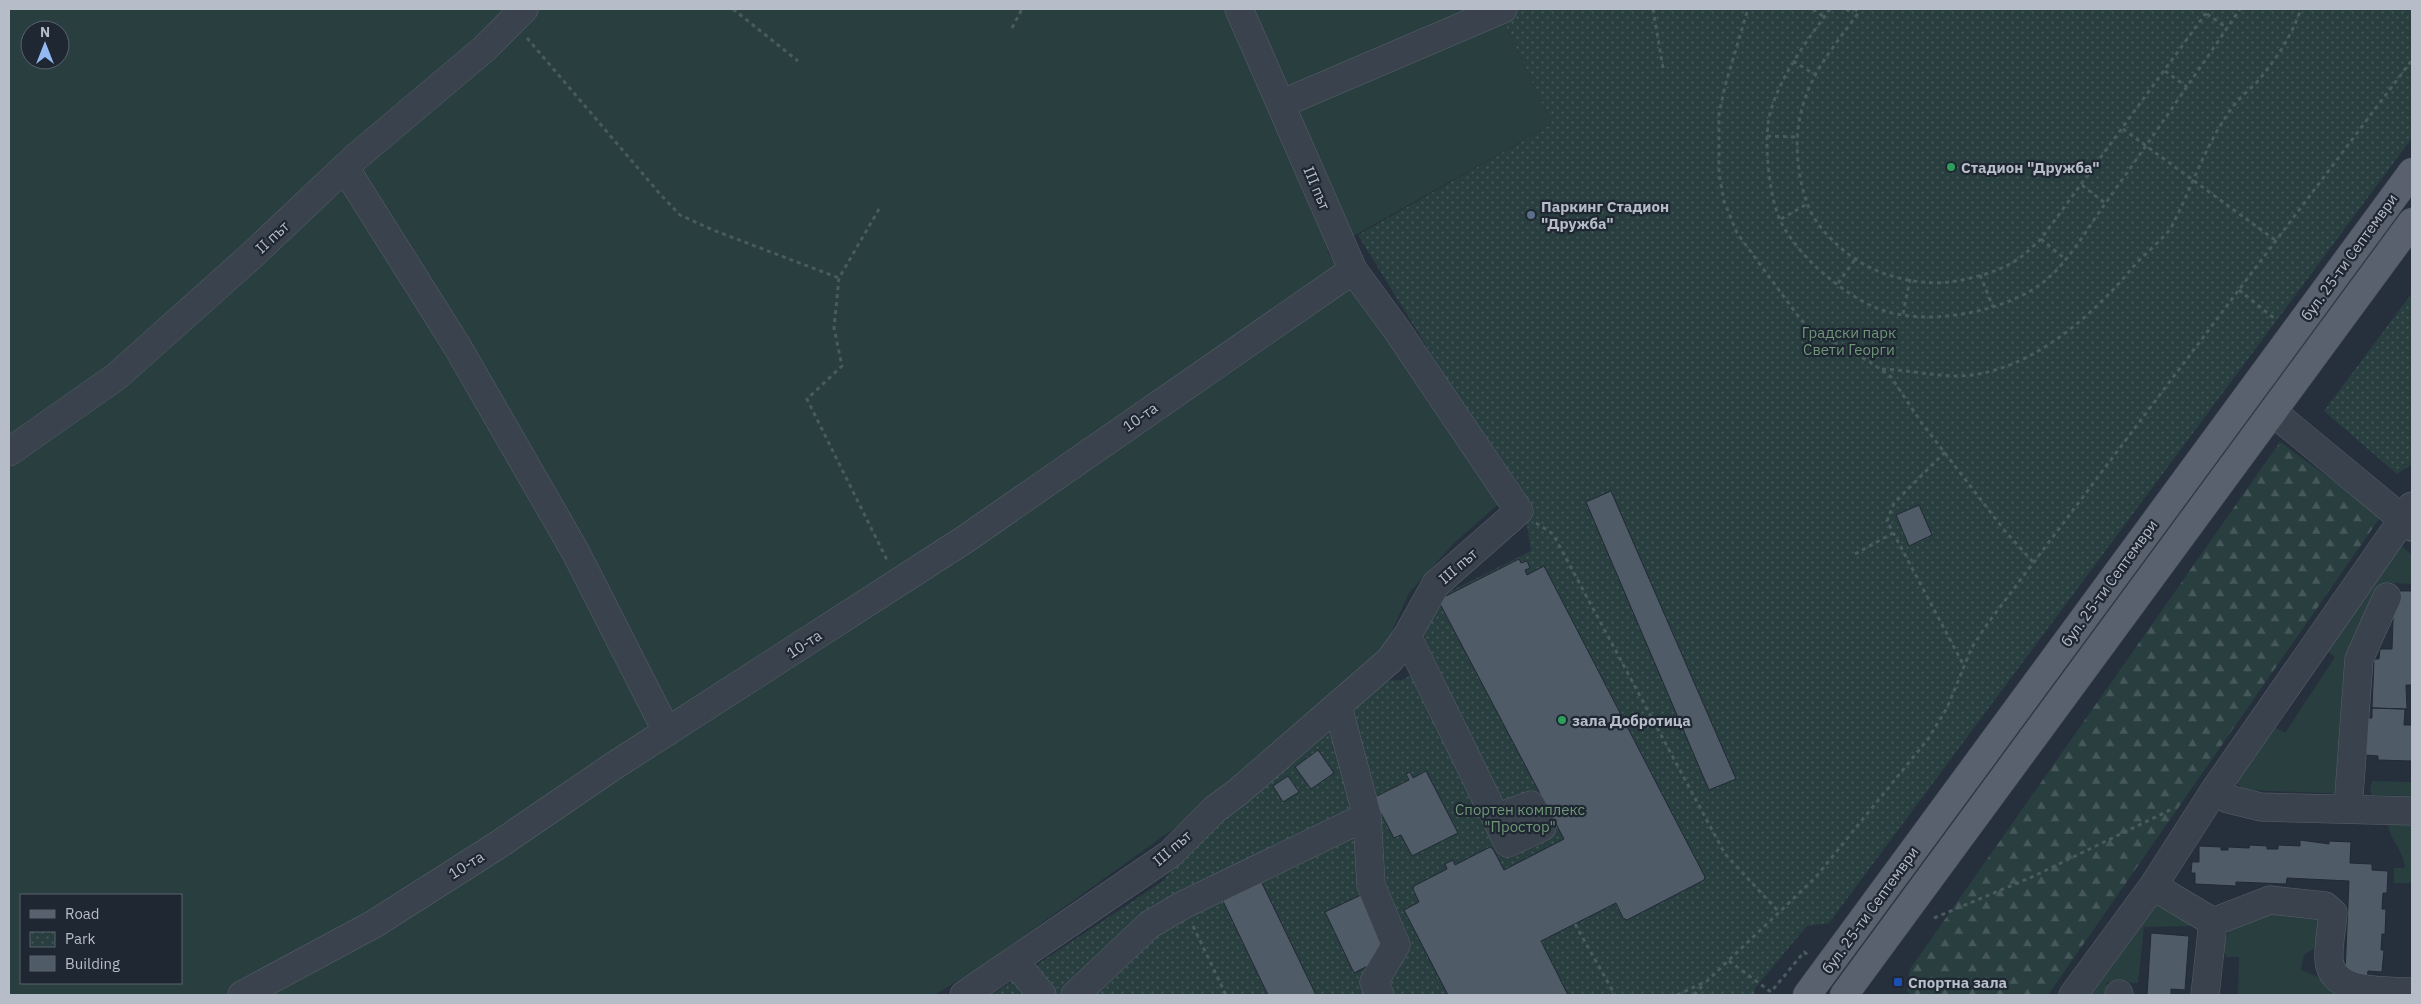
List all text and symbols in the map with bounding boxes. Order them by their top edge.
north arrow [20,20,70,70]
text: N [40,23,50,41]
place label: Стадион "Дружба" [1961,158,2100,177]
marker: Стадион "Дружба" [1945,161,1957,173]
street label: ІІІ път [1299,163,1335,213]
street label: бул. 25-ти Септември [2297,190,2401,324]
place label: Паркинг Стадион "Дружба" [1541,197,1669,233]
marker: Паркинг Стадион "Дружба" [1525,209,1537,221]
street label: ІІ път [251,217,293,257]
park label: Градски парк Свети Георги [1802,323,1896,359]
street label: 10-та [1119,398,1161,436]
street label: бул. 25-ти Септември [2057,516,2161,650]
street label: ІІІ път [1435,544,1481,588]
street label: 10-та [783,626,825,662]
place label: зала Добротица [1572,711,1691,730]
marker: зала Добротица [1556,714,1568,726]
park label: Спортен комплекс "Простор" [1455,800,1585,836]
street label: ІІІ път [1149,826,1195,870]
street label: бул. 25-ти Септември [1818,843,1922,977]
street label: 10-та [445,847,487,883]
legend [20,894,182,984]
text: Road [65,904,100,923]
text: Park [65,929,95,948]
text: Building [65,954,120,973]
place label: Спортна зала [1908,973,2008,992]
marker: Спортна зала [1892,976,1904,988]

